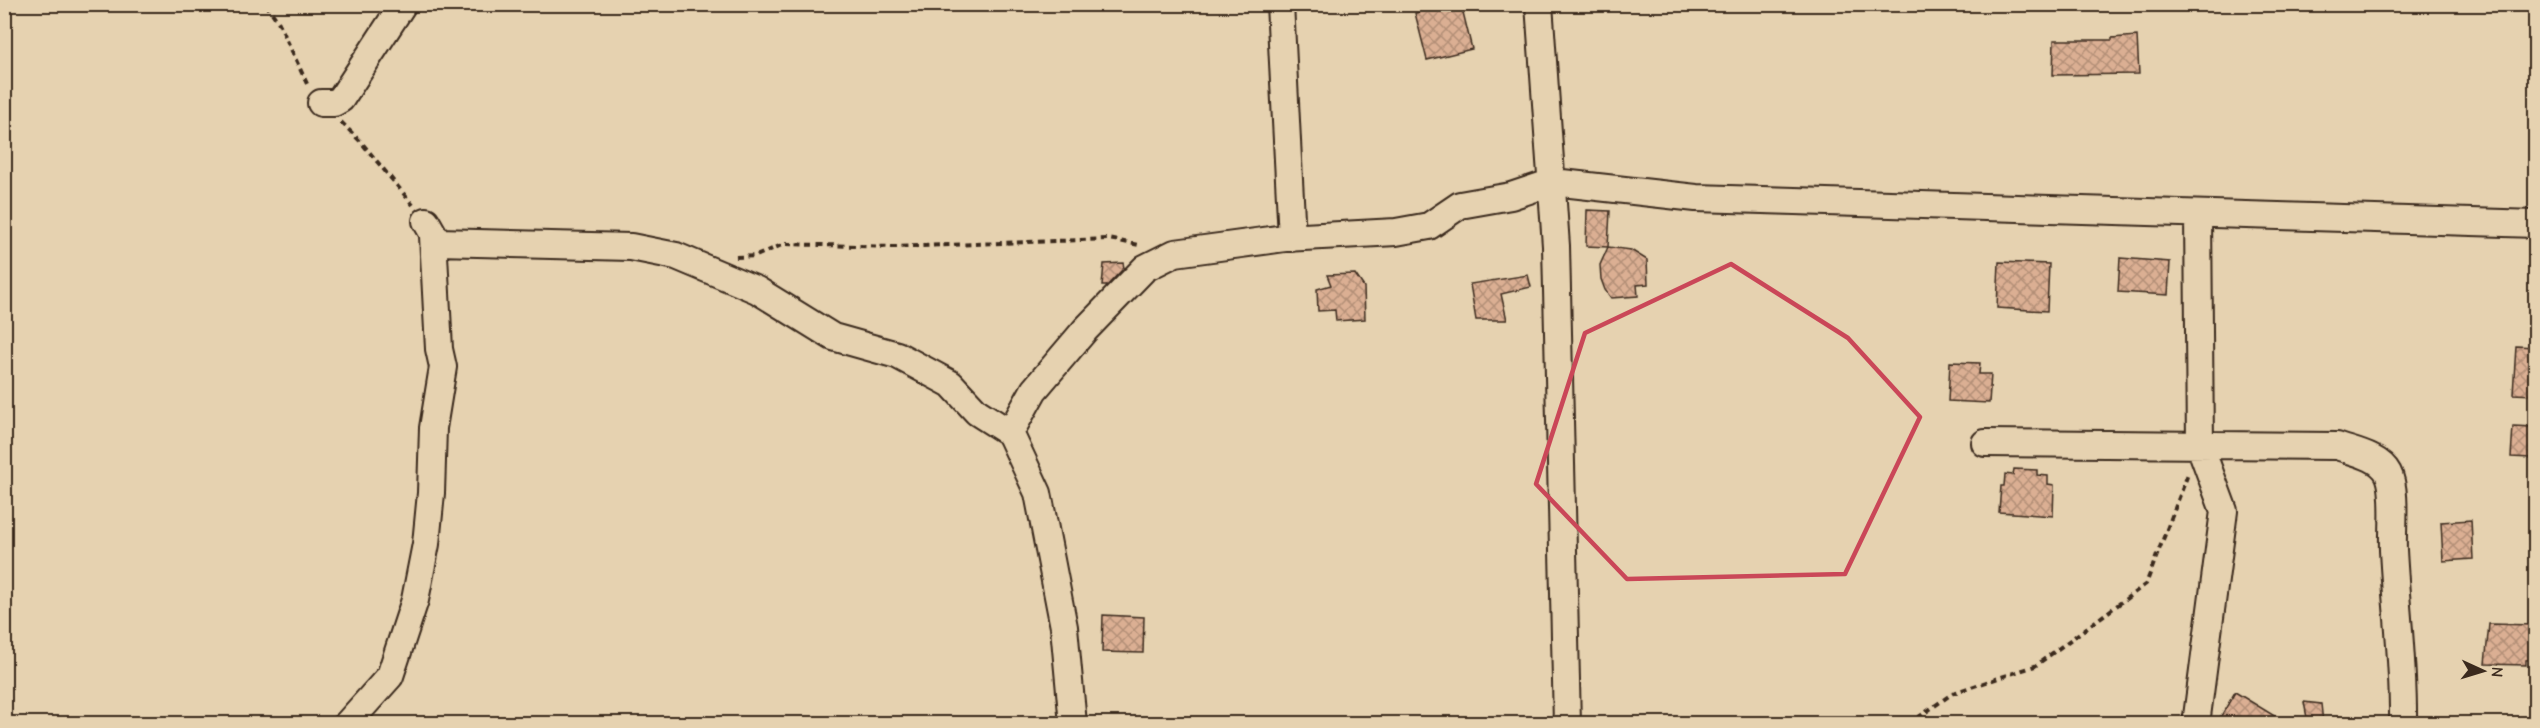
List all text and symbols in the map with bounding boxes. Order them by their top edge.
north arrow [2453,641,2513,701]
text: N [2488,666,2506,678]

